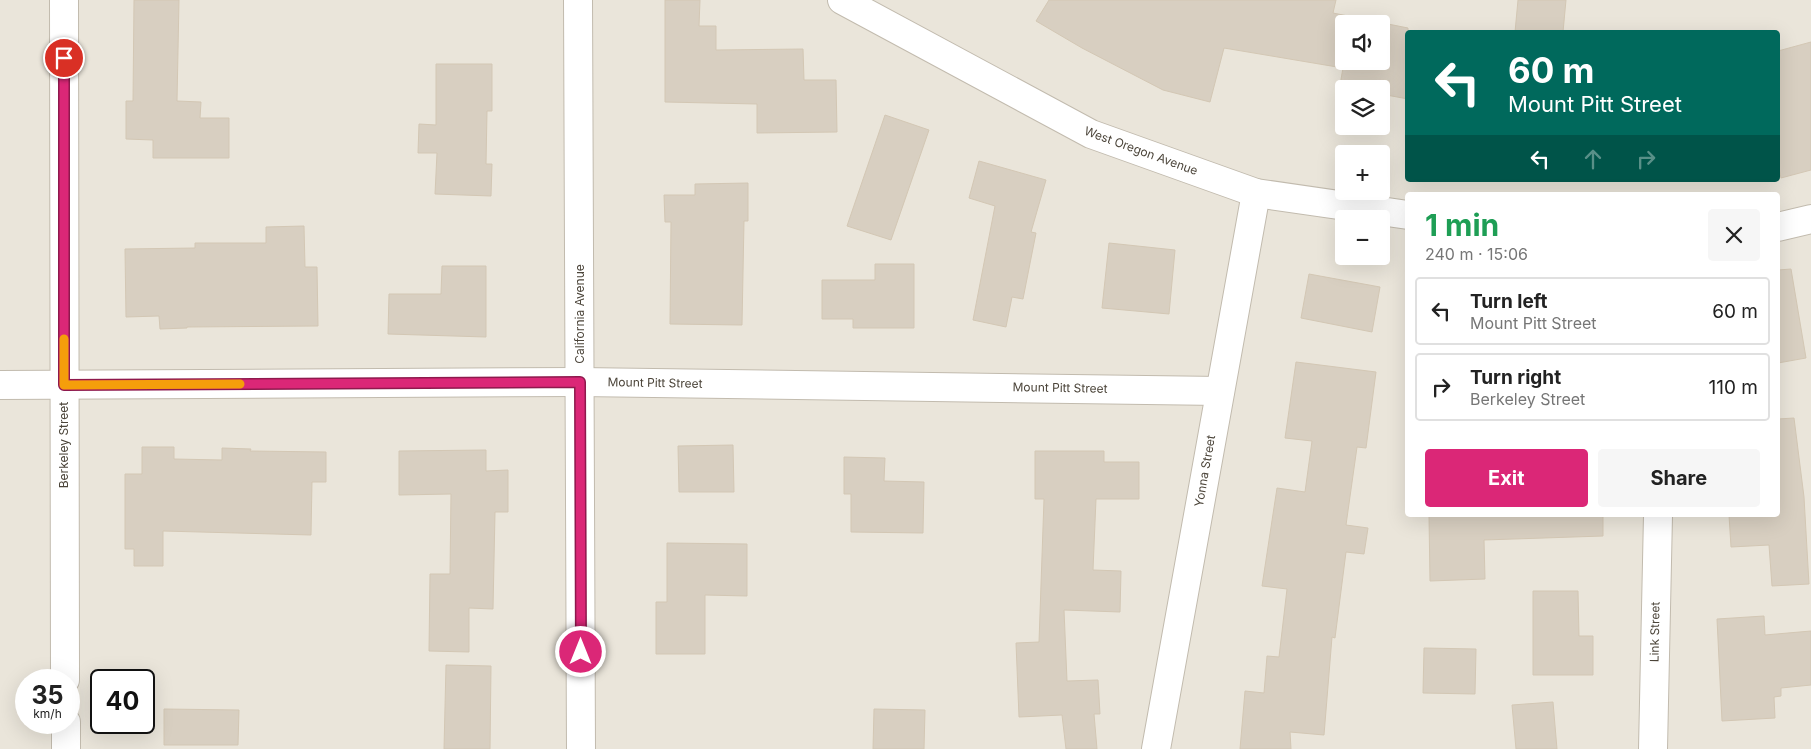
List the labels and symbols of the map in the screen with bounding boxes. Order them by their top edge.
pin [43,37,85,79]
street label: West Oregon Avenue [1082,123,1200,178]
street label: California Avenue [572,264,587,364]
street label: Mount Pitt Street [607,374,703,391]
street label: Mount Pitt Street [1012,379,1108,396]
street label: Berkeley Street [56,402,71,488]
street label: Yonna Street [1191,434,1218,508]
street label: Link Street [1646,601,1663,662]
position arrow [554,625,606,677]
speed limit sign: 40 [90,669,155,734]

